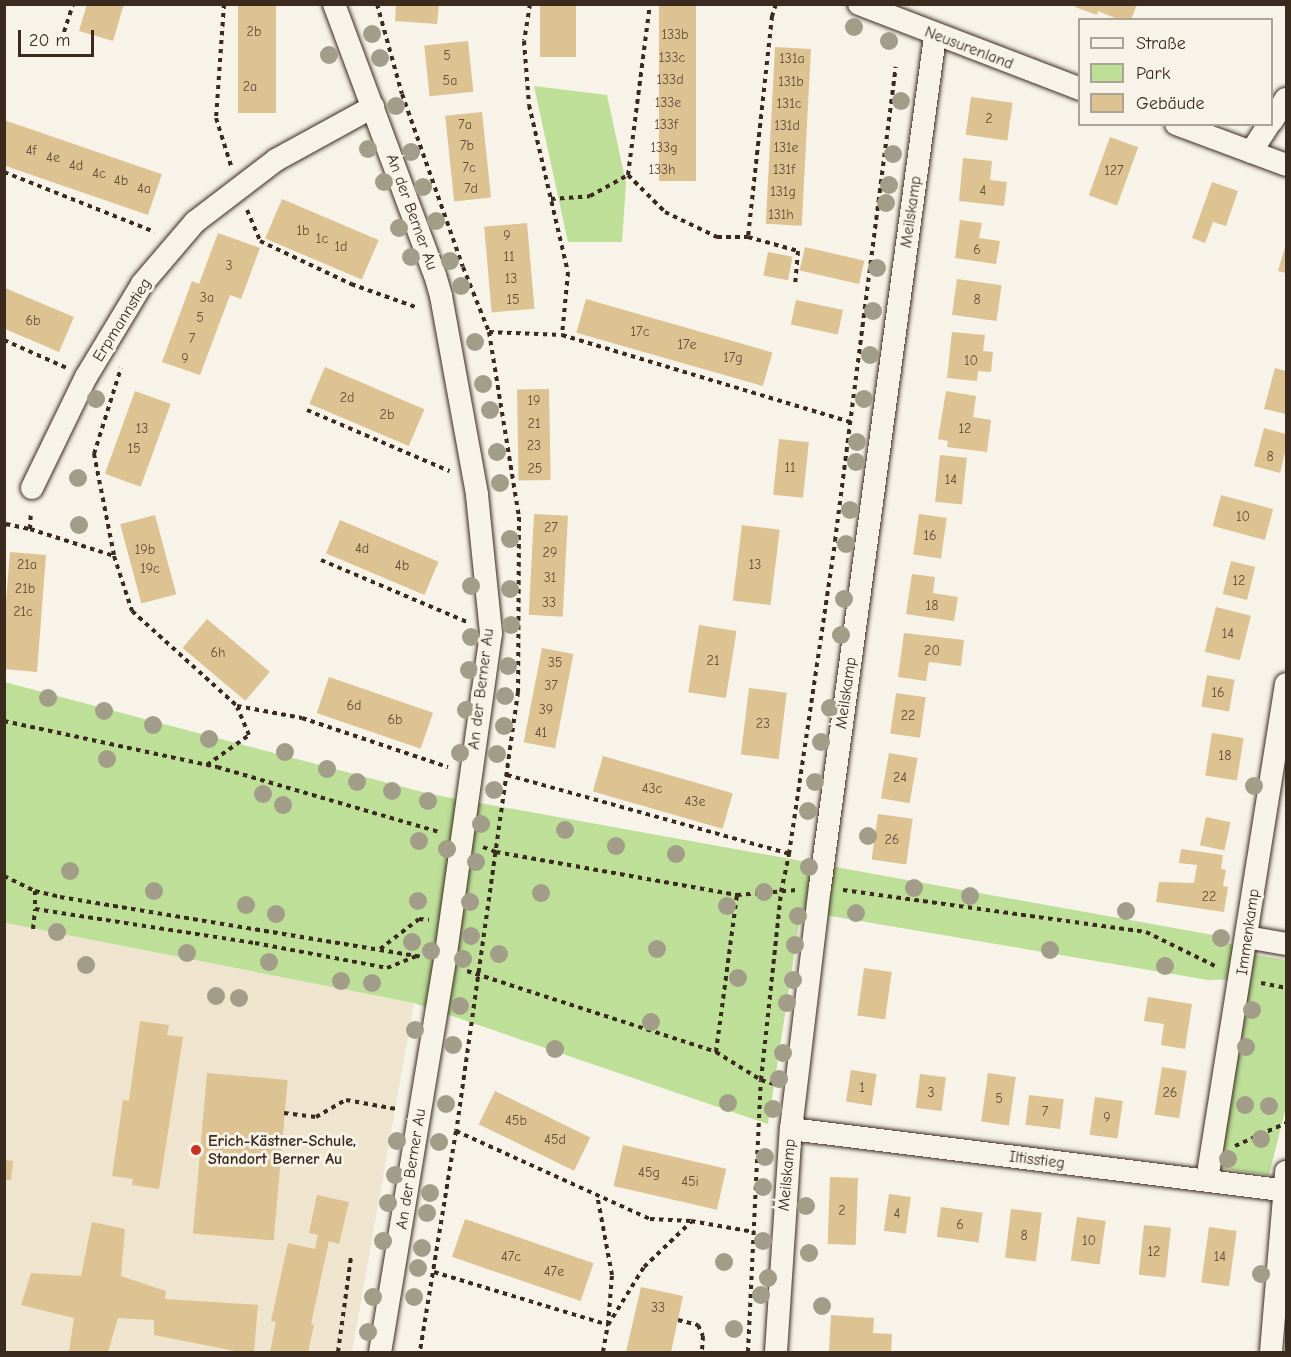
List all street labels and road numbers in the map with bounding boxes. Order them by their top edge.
street label: Neusurenland [922,22,1016,74]
street label: An der Berner Au [382,151,442,273]
street label: Meilskamp [896,175,926,249]
street label: Erpmannstieg [89,275,155,365]
street label: An der Berner Au [464,627,498,751]
street label: Meilskamp [831,656,861,730]
street label: Immenkamp [1232,888,1264,976]
street label: An der Berner Au [392,1107,430,1231]
street label: Meilskamp [774,1138,800,1212]
street label: Iltisstieg [1008,1147,1066,1173]

